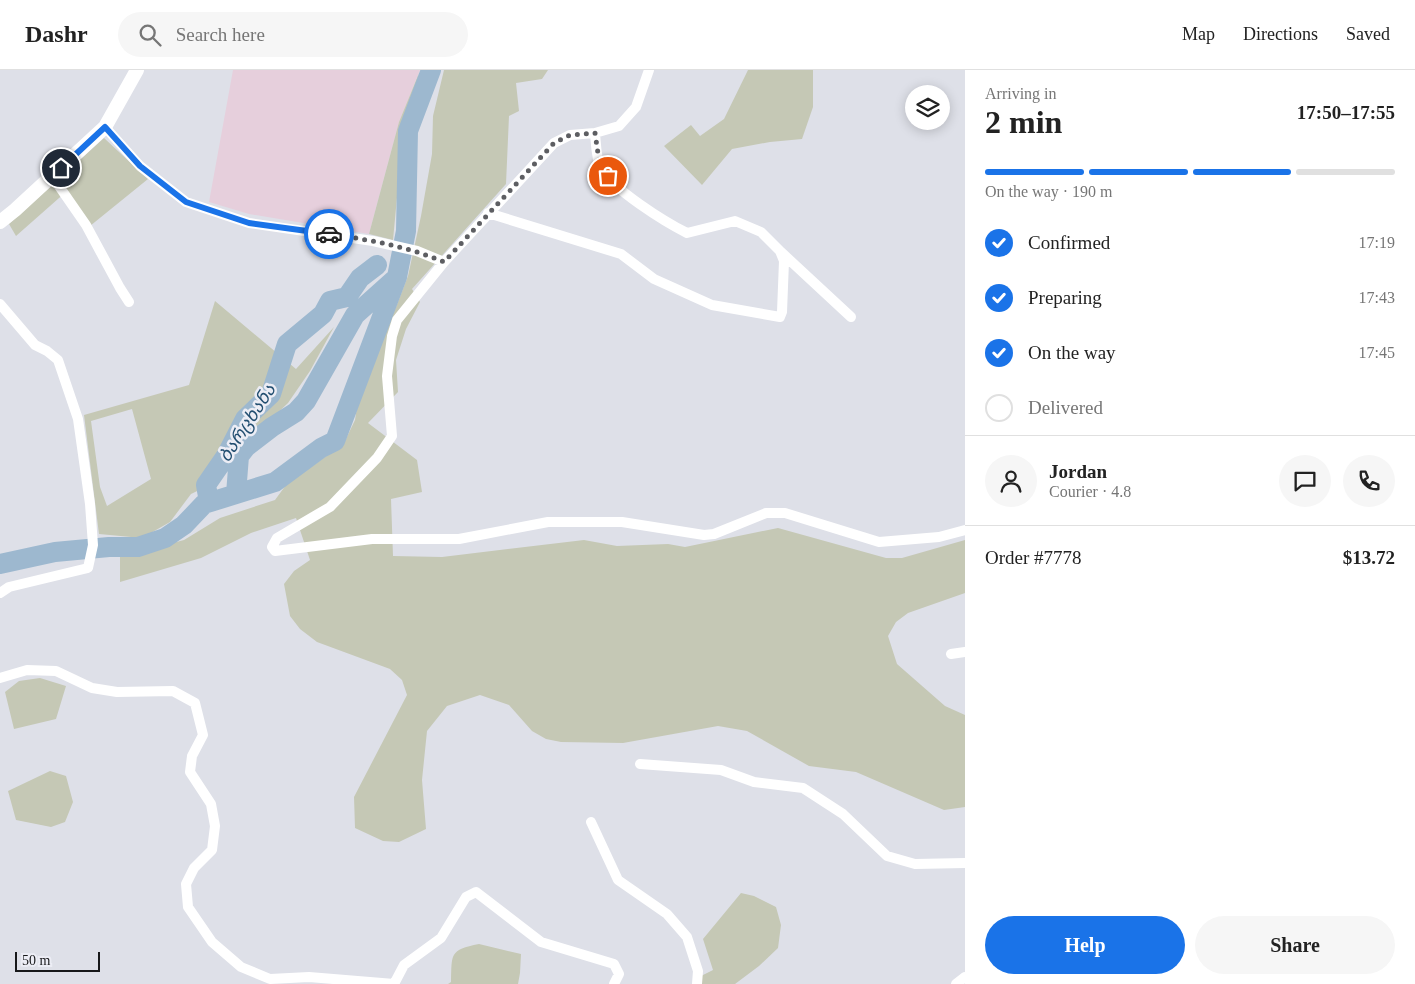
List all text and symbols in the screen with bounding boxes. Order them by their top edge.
search box [118,12,468,57]
text: Dashr [25,21,88,47]
icon: search [136,21,164,49]
text: Search here [176,24,265,45]
text: Map [1182,24,1215,44]
text: Directions [1243,24,1318,44]
text: Saved [1346,24,1390,44]
map controls [905,85,950,130]
button: layers [905,85,950,130]
text: Arriving in [985,85,1057,102]
text: 17:50–17:55 [1297,102,1395,123]
text: 2 min [985,104,1062,140]
pin [40,147,82,189]
icon: home [47,154,75,182]
pin [587,155,629,197]
icon: bag [594,162,622,190]
text: On the way · 190 m [985,183,1113,200]
courier [304,209,354,259]
icon: car [315,220,343,248]
icon: check [985,229,1013,257]
text: Confirmed [1028,232,1110,253]
text: 17:19 [1359,234,1395,251]
icon: check [985,284,1013,312]
text: Preparing [1028,287,1102,308]
text: 17:43 [1359,289,1395,306]
icon: check [985,339,1013,367]
text: On the way [1028,342,1116,363]
text: 17:45 [1359,344,1395,361]
water label: ბარცხანა [215,380,280,466]
text: Delivered [1028,397,1103,418]
button: person [985,455,1037,507]
button: chat [1279,455,1331,507]
button: phone [1343,455,1395,507]
text: Jordan [1049,461,1107,482]
text: Courier · 4.8 [1049,483,1131,500]
text: Order #7778 [985,547,1082,568]
text: $13.72 [1343,547,1395,568]
button: Help [985,916,1185,974]
button: Share [1195,916,1395,974]
scale bar [15,949,100,972]
text: 50 m [22,953,50,968]

